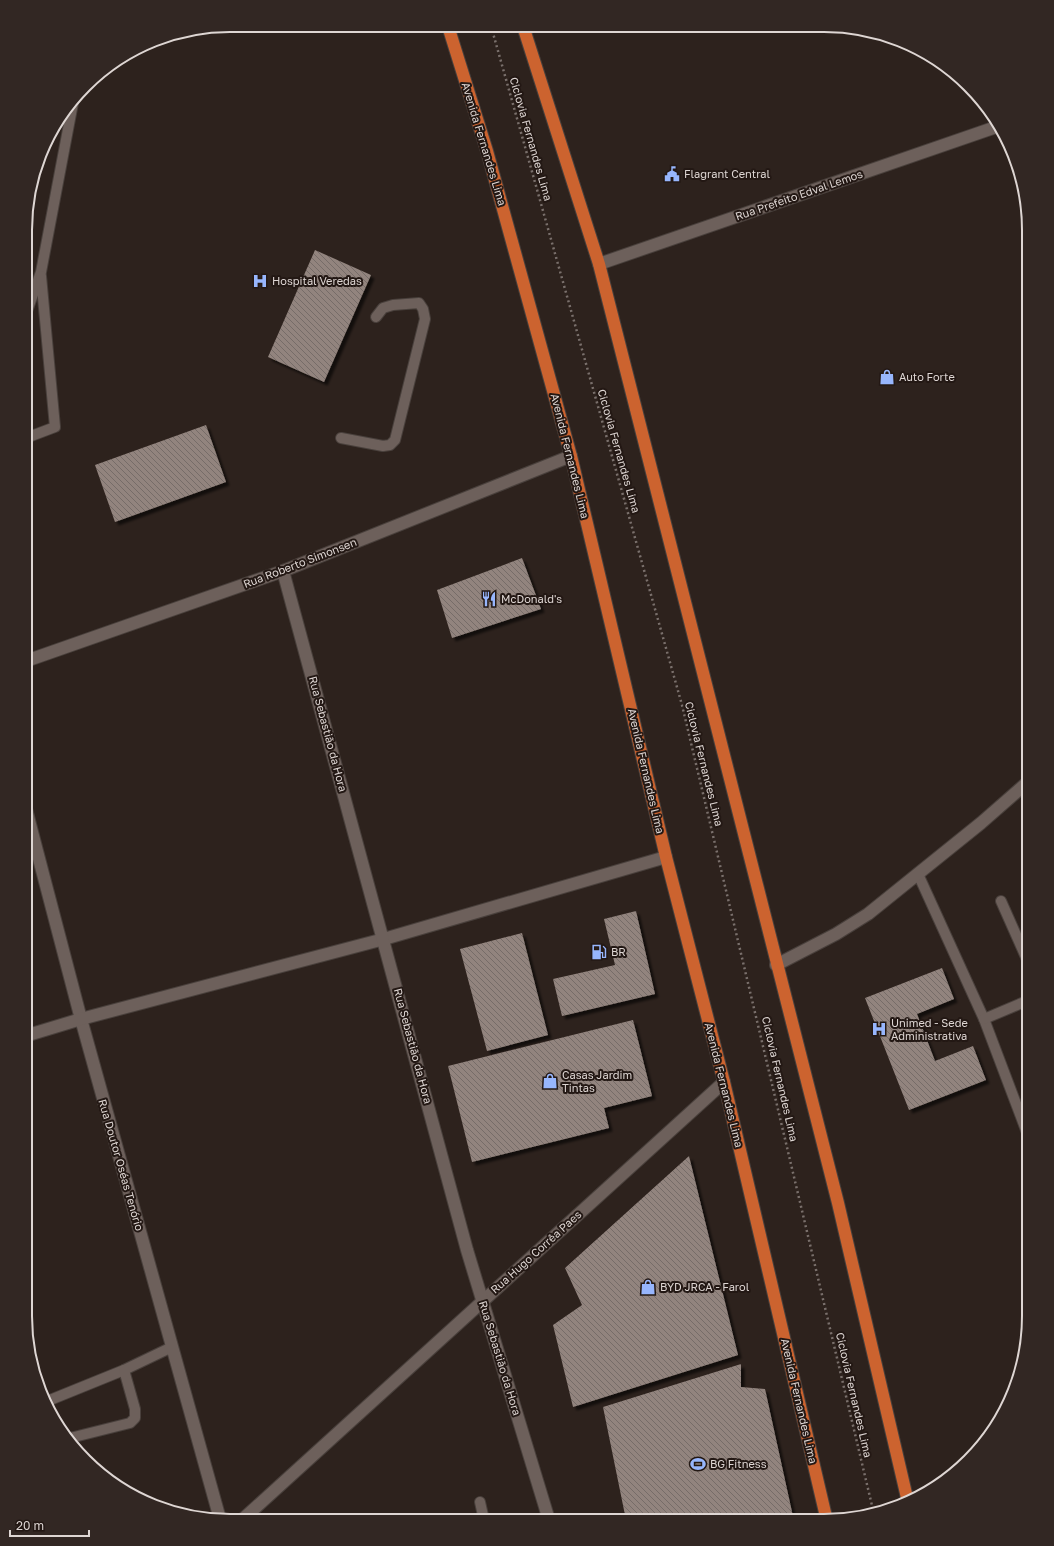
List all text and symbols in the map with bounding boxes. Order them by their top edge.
street label: Ciclovia Fernandes Lima [508,76,555,202]
street label: Avenida Fernandes Lima [460,81,509,207]
public building icon: Flagrant Central [663,165,681,183]
place label: Flagrant Central [684,167,771,180]
street label: Rua Prefeito Edval Lemos [733,167,864,222]
hospital icon: Hospital Veredas [251,272,269,290]
place label: Hospital Veredas [272,274,362,287]
shop icon: Auto Forte [878,368,896,386]
place label: Auto Forte [899,370,955,383]
street label: Ciclovia Fernandes Lima [596,388,643,514]
street label: Avenida Fernandes Lima [549,392,592,520]
street label: Rua Roberto Simonsen [241,535,358,590]
restaurant icon: McDonald's [480,590,498,608]
place label: McDonald's [501,592,562,605]
street label: Rua Sebastião da Hora [307,675,350,793]
street label: Ciclovia Fernandes Lima [683,700,726,828]
street label: Avenida Fernandes Lima [626,707,667,835]
fuel station icon: BR [590,943,608,961]
place label: BR [611,945,626,958]
street label: Rua Sebastião da Hora [392,987,435,1105]
street label: Ciclovia Fernandes Lima [760,1015,801,1143]
place label: Unimed - Sede Administrativa [891,1016,968,1042]
hospital icon: Unimed - Sede Administrativa [870,1020,888,1038]
street label: Avenida Fernandes Lima [703,1021,746,1149]
place label: Casas Jardim Tintas [562,1068,632,1094]
shop icon: Casas Jardim Tintas [541,1072,559,1090]
street label: Rua Doutor Oséas Tenório [96,1097,147,1233]
street label: Rua Hugo Corrêa Paes [488,1207,584,1296]
shop icon: BYD JRCA - Farol [639,1278,657,1296]
place label: BYD JRCA - Farol [660,1280,750,1293]
street label: Rua Sebastião da Hora [477,1299,524,1417]
street label: Ciclovia Fernandes Lima [834,1331,875,1459]
street label: Avenida Fernandes Lima [779,1337,820,1465]
sports icon: BG Fitness [689,1455,707,1473]
place label: BG Fitness [710,1457,767,1470]
scale bar [10,1512,89,1538]
text: 20 m [16,1518,44,1533]

